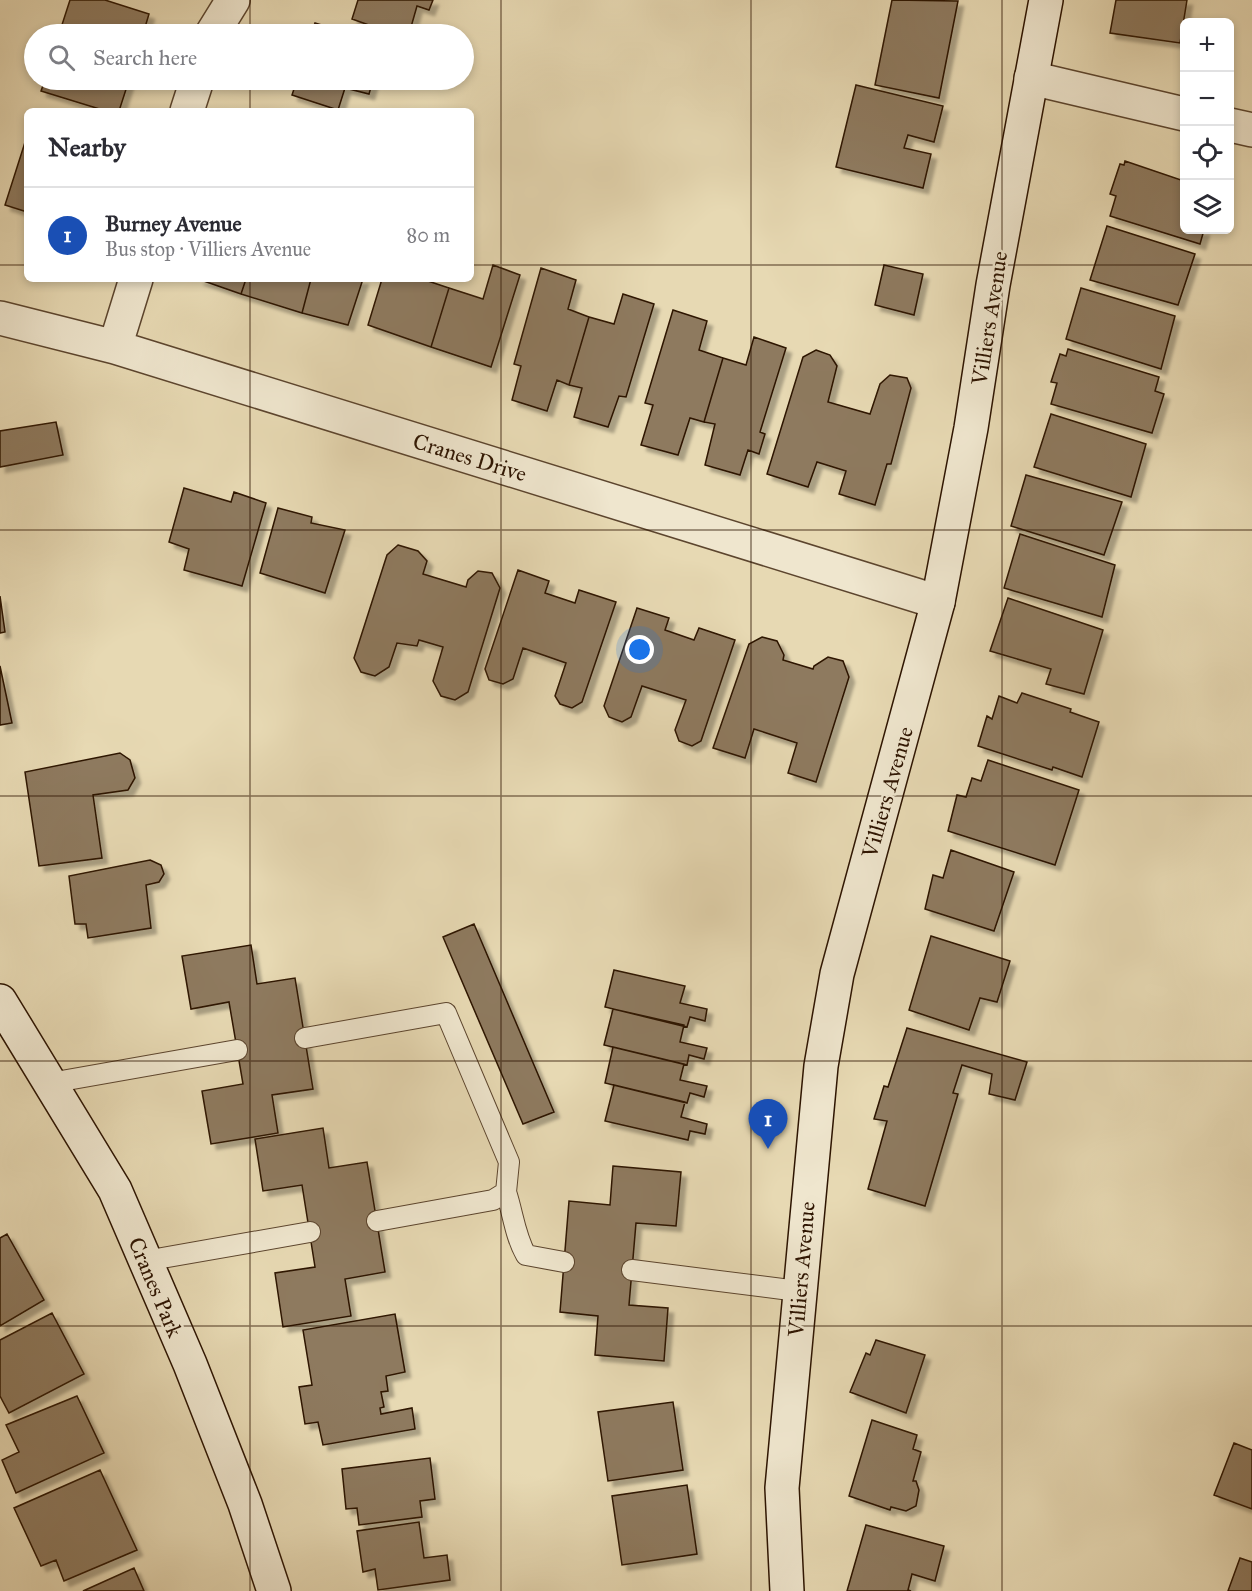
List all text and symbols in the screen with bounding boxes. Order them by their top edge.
map controls [1180,18,1234,234]
button: + [1180,18,1234,72]
search box [24,24,474,90]
icon: search [45,41,78,74]
text: Search here [93,44,197,71]
button: − [1180,72,1234,126]
button: locate [1180,126,1234,180]
text: Nearby [48,131,126,163]
button: layers [1180,180,1234,234]
text: Burney Avenue [105,210,242,237]
text: 1 [64,223,71,247]
text: 80 m [407,223,450,247]
text: Bus stop · Villiers Avenue [105,237,311,261]
street label: Villiers Avenue [965,249,1013,388]
street label: Cranes Drive [410,427,530,488]
your location [625,635,654,664]
street label: Villiers Avenue [856,723,919,862]
pin: 1 [748,1100,788,1149]
street label: Villiers Avenue [782,1200,821,1339]
street label: Cranes Park [122,1233,189,1342]

